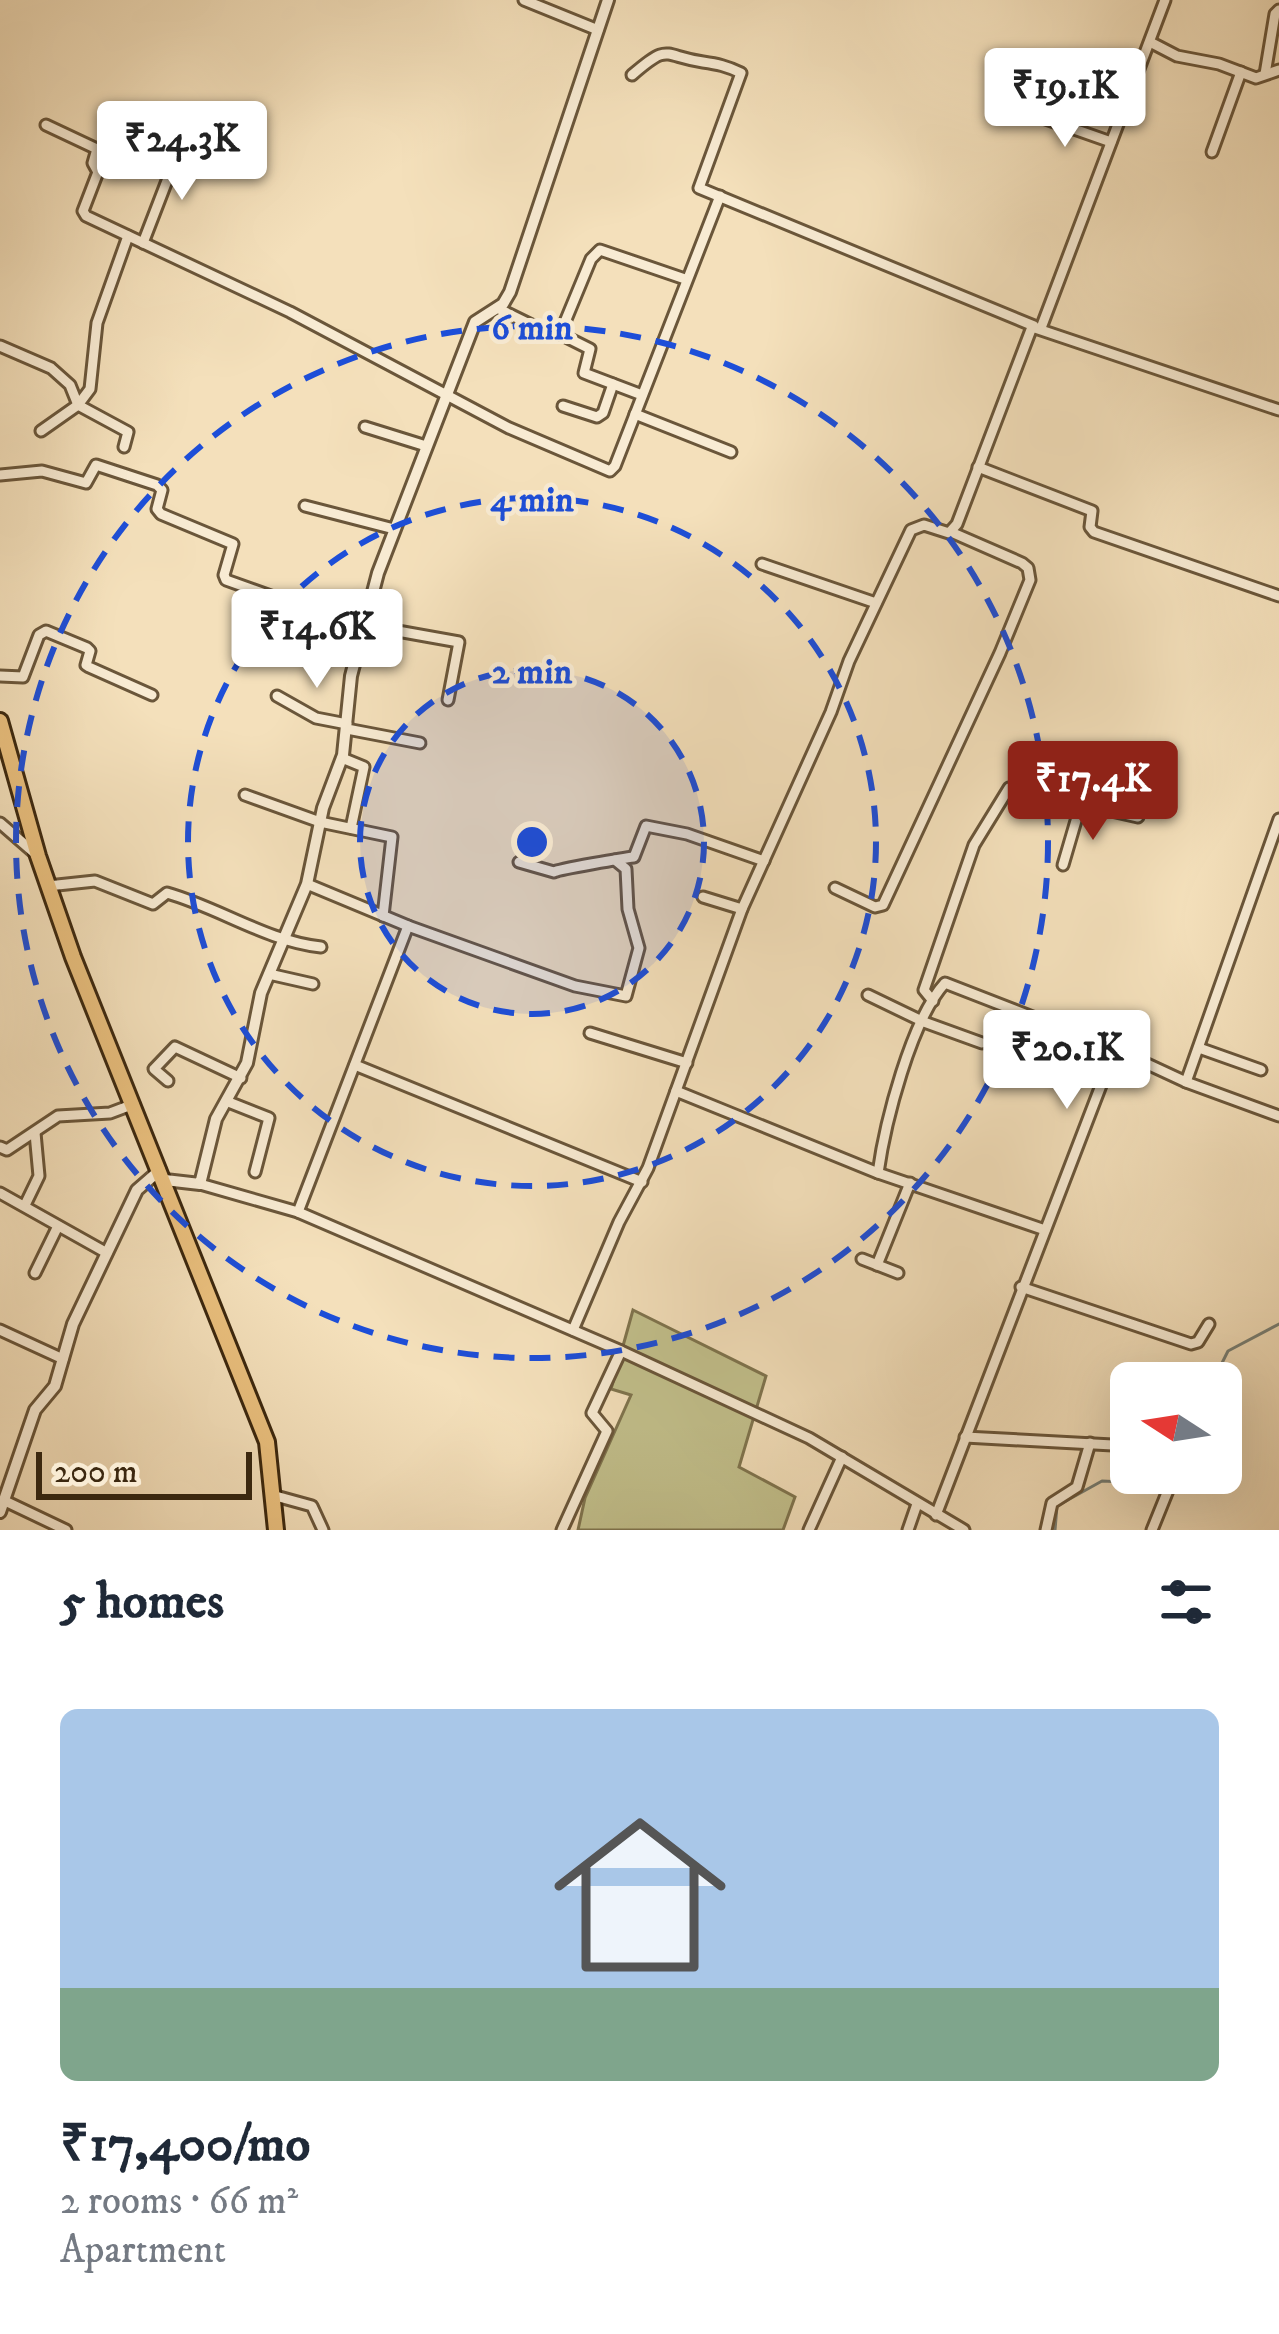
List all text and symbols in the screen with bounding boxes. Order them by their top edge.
pin: ₹19.1K [967,48,1163,150]
text: ₹19.1K [1012,62,1118,111]
pin: ₹24.3K [84,101,280,203]
text: ₹24.3K [124,115,240,164]
text: 6 min [491,306,573,351]
text: 4 min [490,478,574,523]
pin: ₹14.6K [219,589,415,691]
text: ₹14.6K [259,603,375,652]
text: 2 min [492,650,572,695]
pin: ₹17.4K [995,741,1191,843]
text: ₹17.4K [1035,755,1151,804]
centre of rings [511,821,553,863]
pin: ₹20.1K [969,1010,1165,1112]
text: ₹20.1K [1010,1024,1124,1073]
north arrow [1110,1362,1242,1494]
map controls [1110,1362,1242,1494]
scale bar [36,1446,252,1499]
text: 200 m [54,1452,138,1493]
icon: filters [1153,1569,1219,1635]
text: 5 homes [60,1570,224,1634]
icon: home [532,1787,748,2003]
text: ₹17,400/mo [60,2113,310,2177]
text: 2 rooms · 66 m² [60,2177,298,2226]
text: Apartment [60,2226,226,2275]

